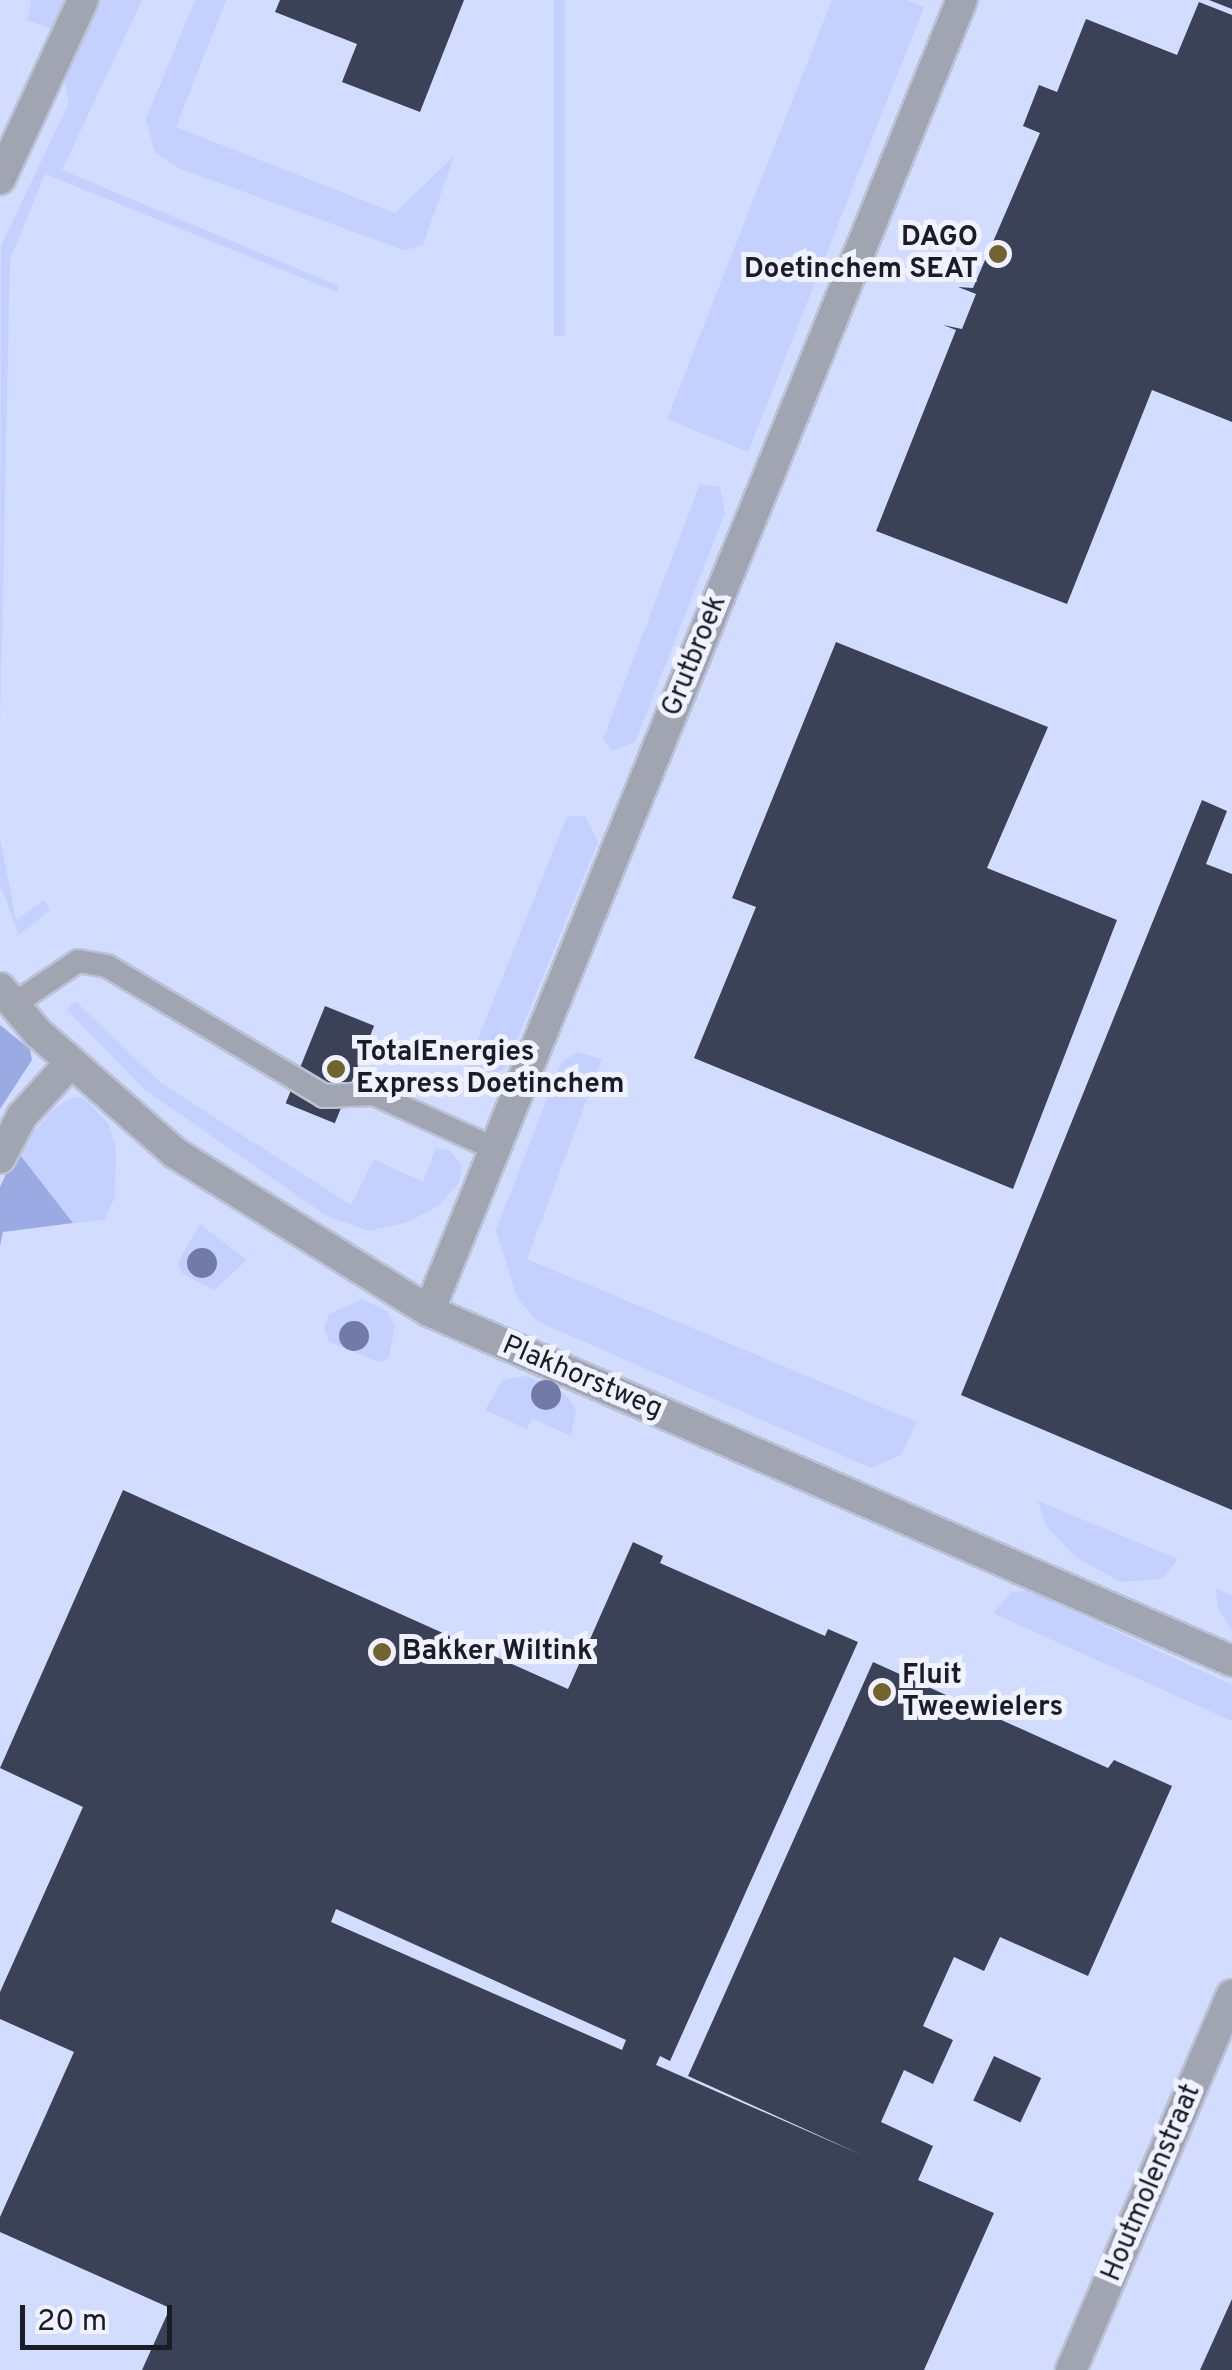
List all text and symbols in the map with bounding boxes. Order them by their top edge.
place label: DAGO Doetinchem SEAT [744,221,978,287]
marker: DAGO Doetinchem SEAT [987,243,1009,265]
street label: Grutbroek [656,591,734,721]
place label: TotalEnergies Express Doetinchem [356,1036,625,1102]
marker: TotalEnergies Express Doetinchem [325,1058,347,1080]
street label: Plakhorstweg [497,1329,667,1427]
place label: Bakker Wiltink [402,1635,593,1669]
marker: Bakker Wiltink [371,1641,393,1663]
place label: Fluit Tweewielers [902,1659,1063,1725]
marker: Fluit Tweewielers [871,1681,893,1703]
street label: Houtmolenstraat [1095,2079,1209,2287]
scale bar [25,2285,178,2347]
text: 20 m [37,2304,107,2341]

